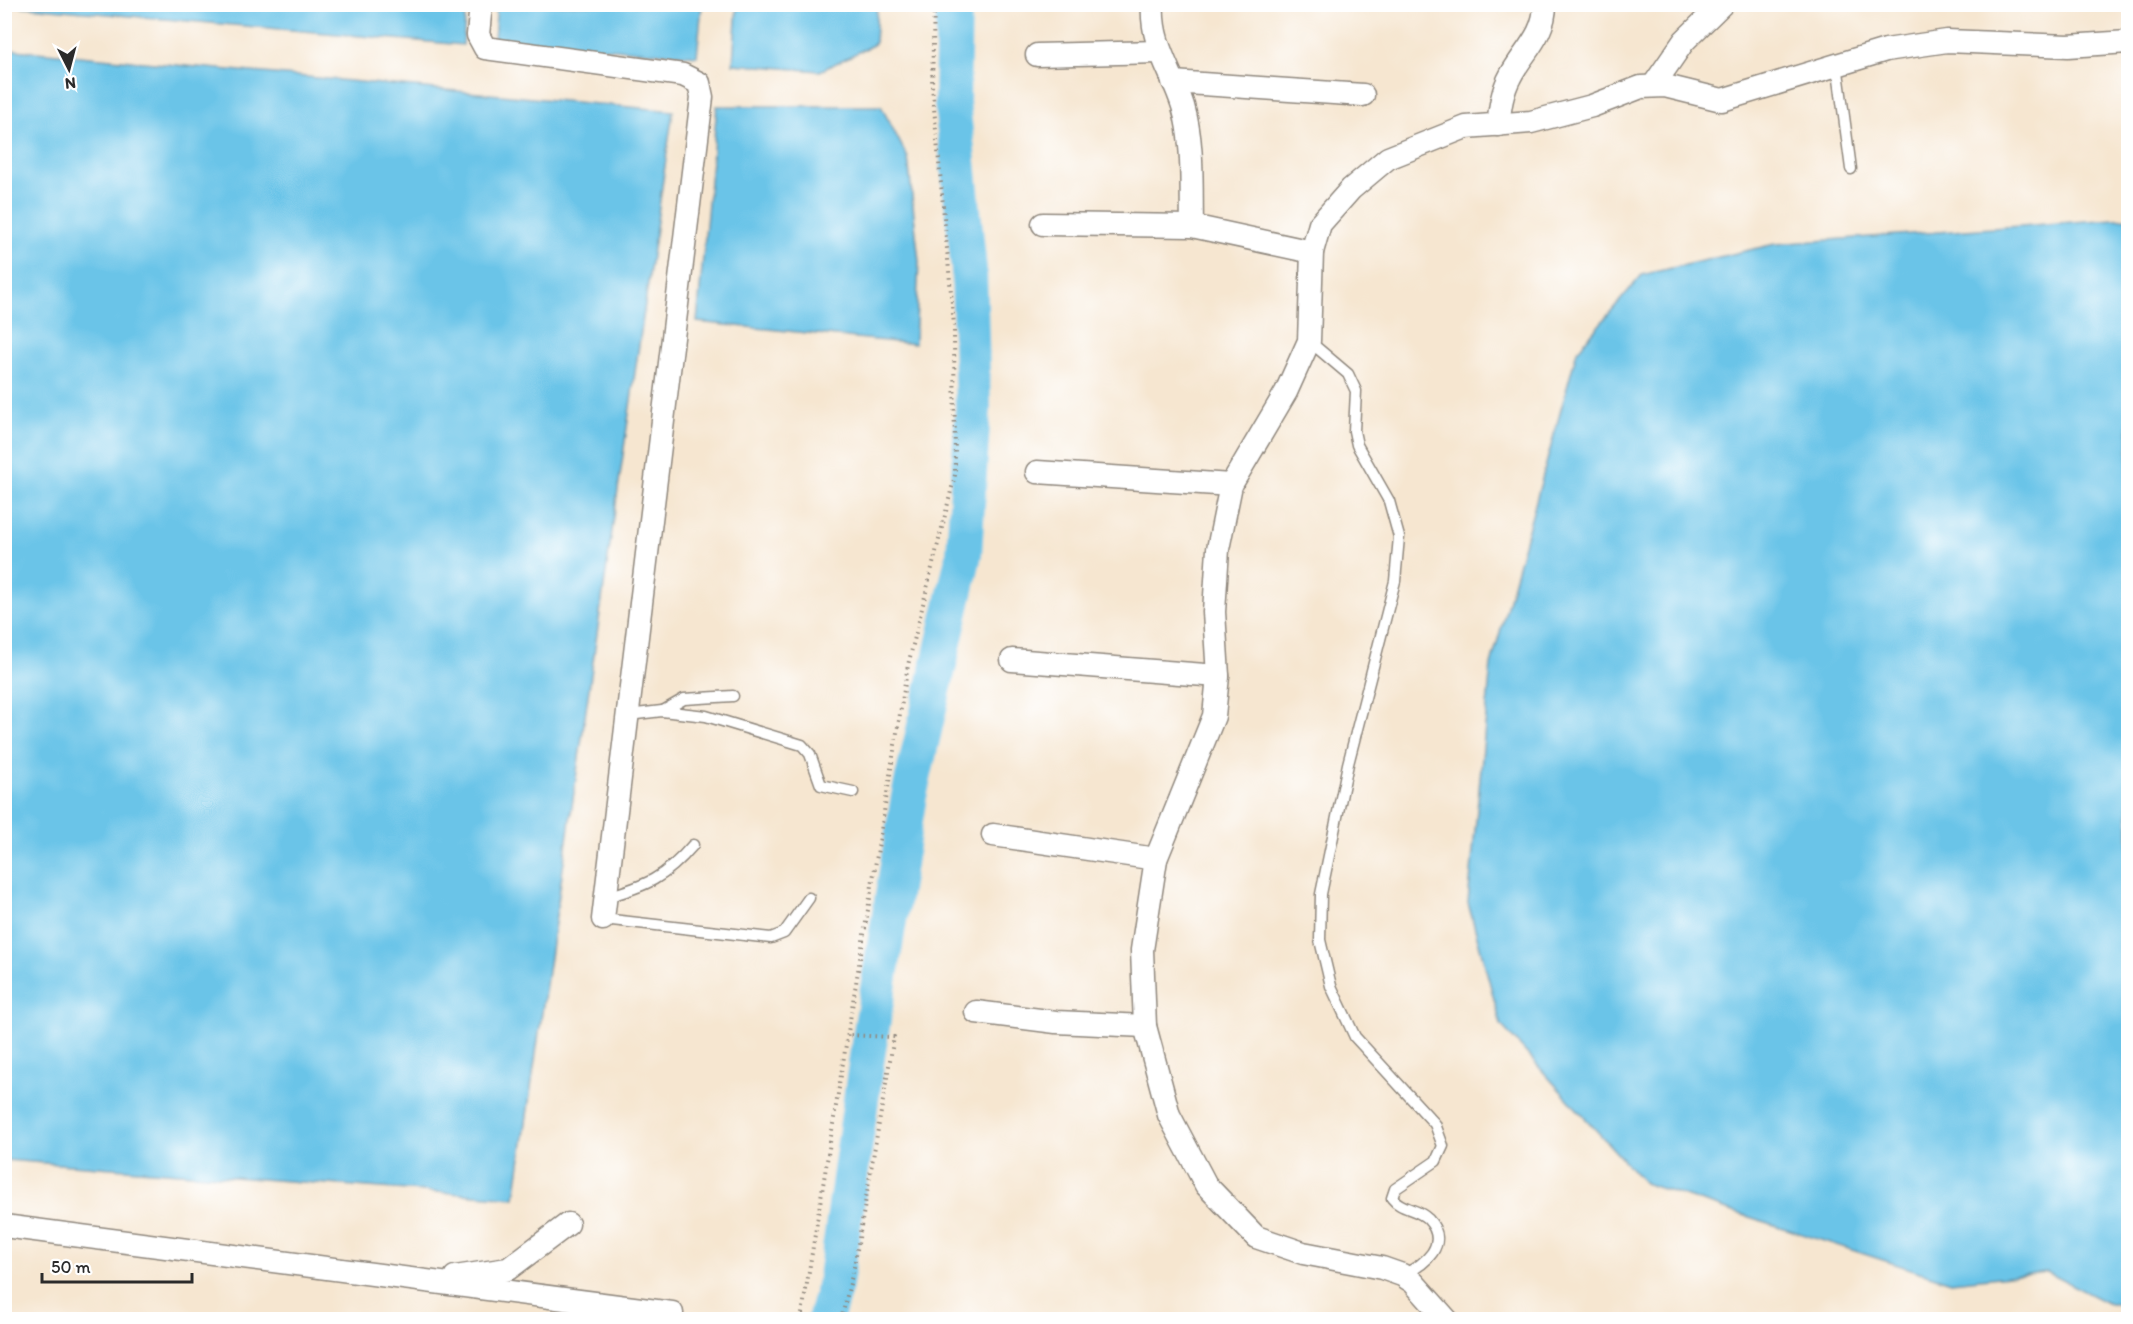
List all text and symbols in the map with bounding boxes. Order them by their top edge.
north arrow [39,39,99,99]
text: N [64,73,77,93]
scale bar [42,1246,192,1284]
text: 50 m [51,1256,91,1278]

